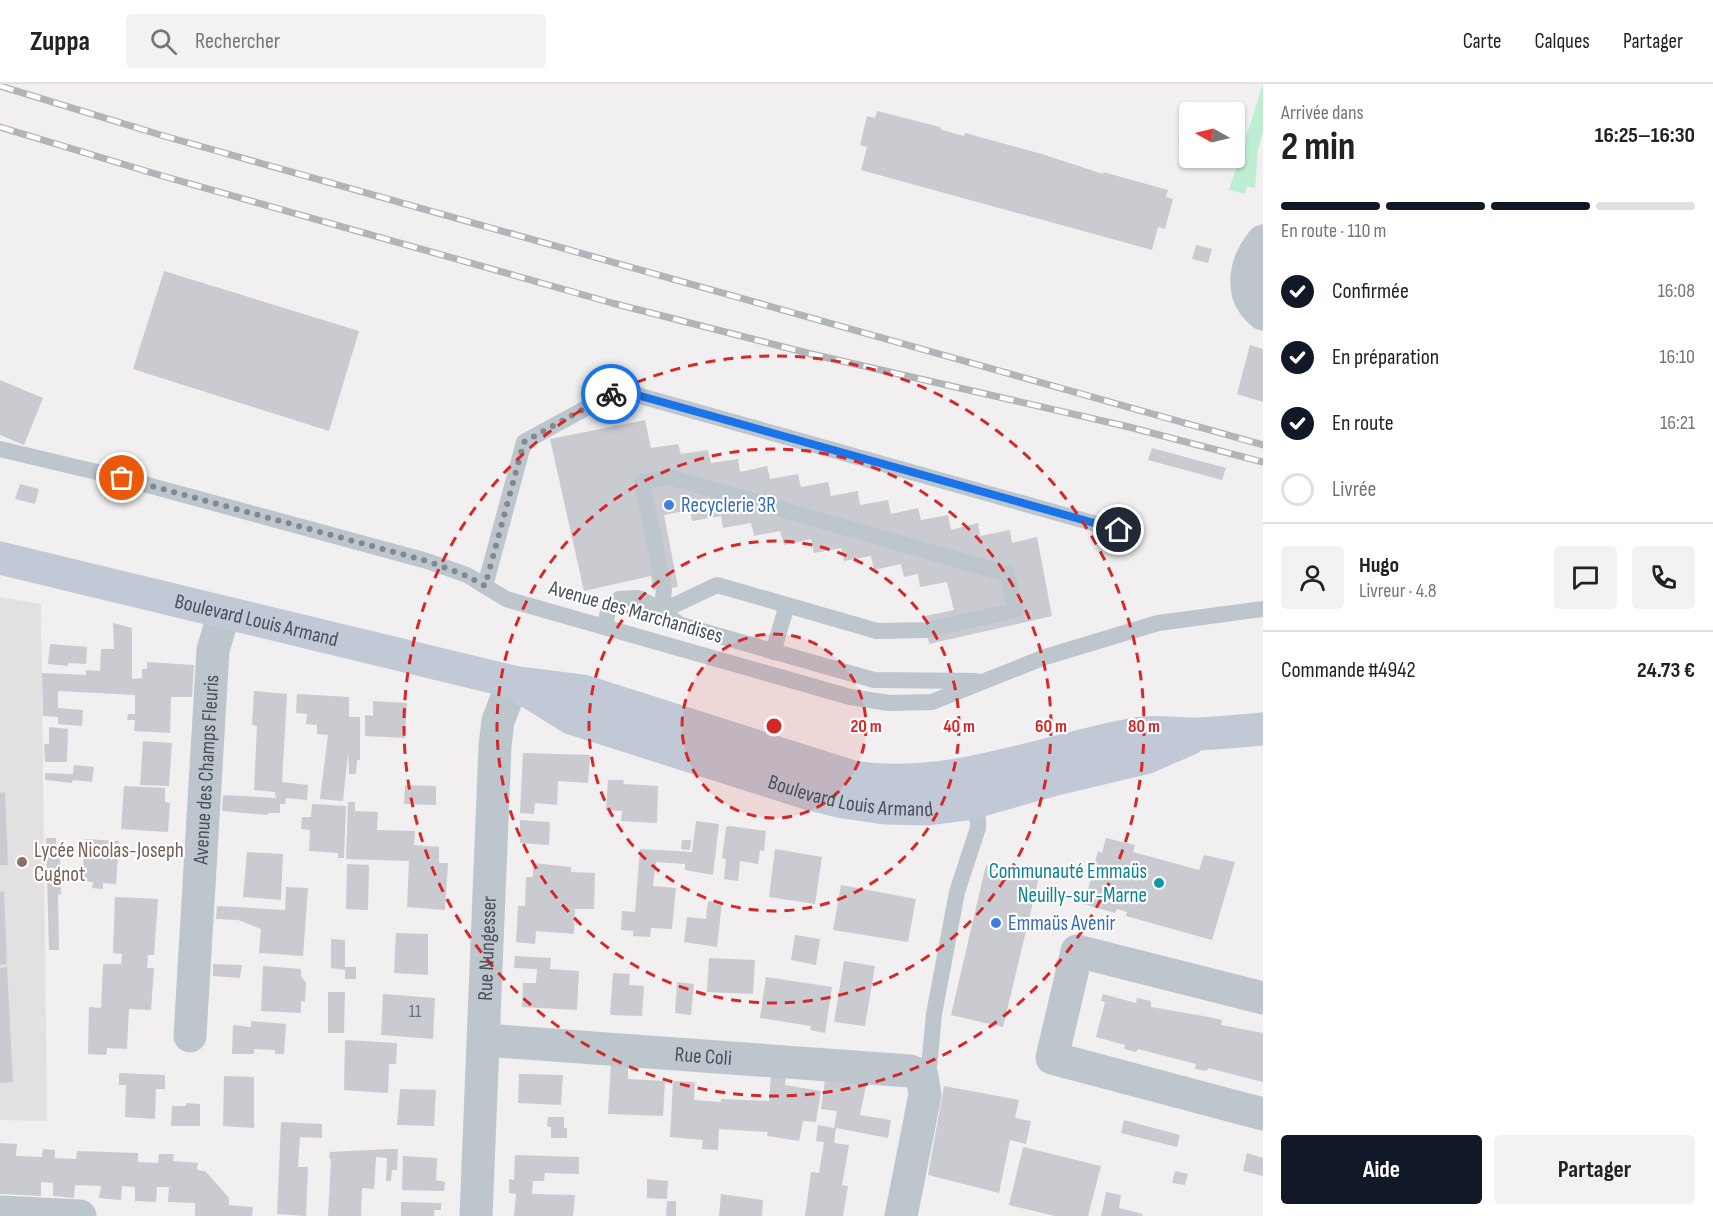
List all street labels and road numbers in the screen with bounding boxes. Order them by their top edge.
street label: Avenue des Marchandises [545,575,726,649]
street label: Boulevard Louis Armand [172,588,341,652]
street label: Avenue des Champs Fleuris [188,674,224,866]
street label: Boulevard Louis Armand [765,769,934,822]
street label: Rue Nungesser [472,895,501,1001]
street label: Rue Coli [674,1041,733,1071]

